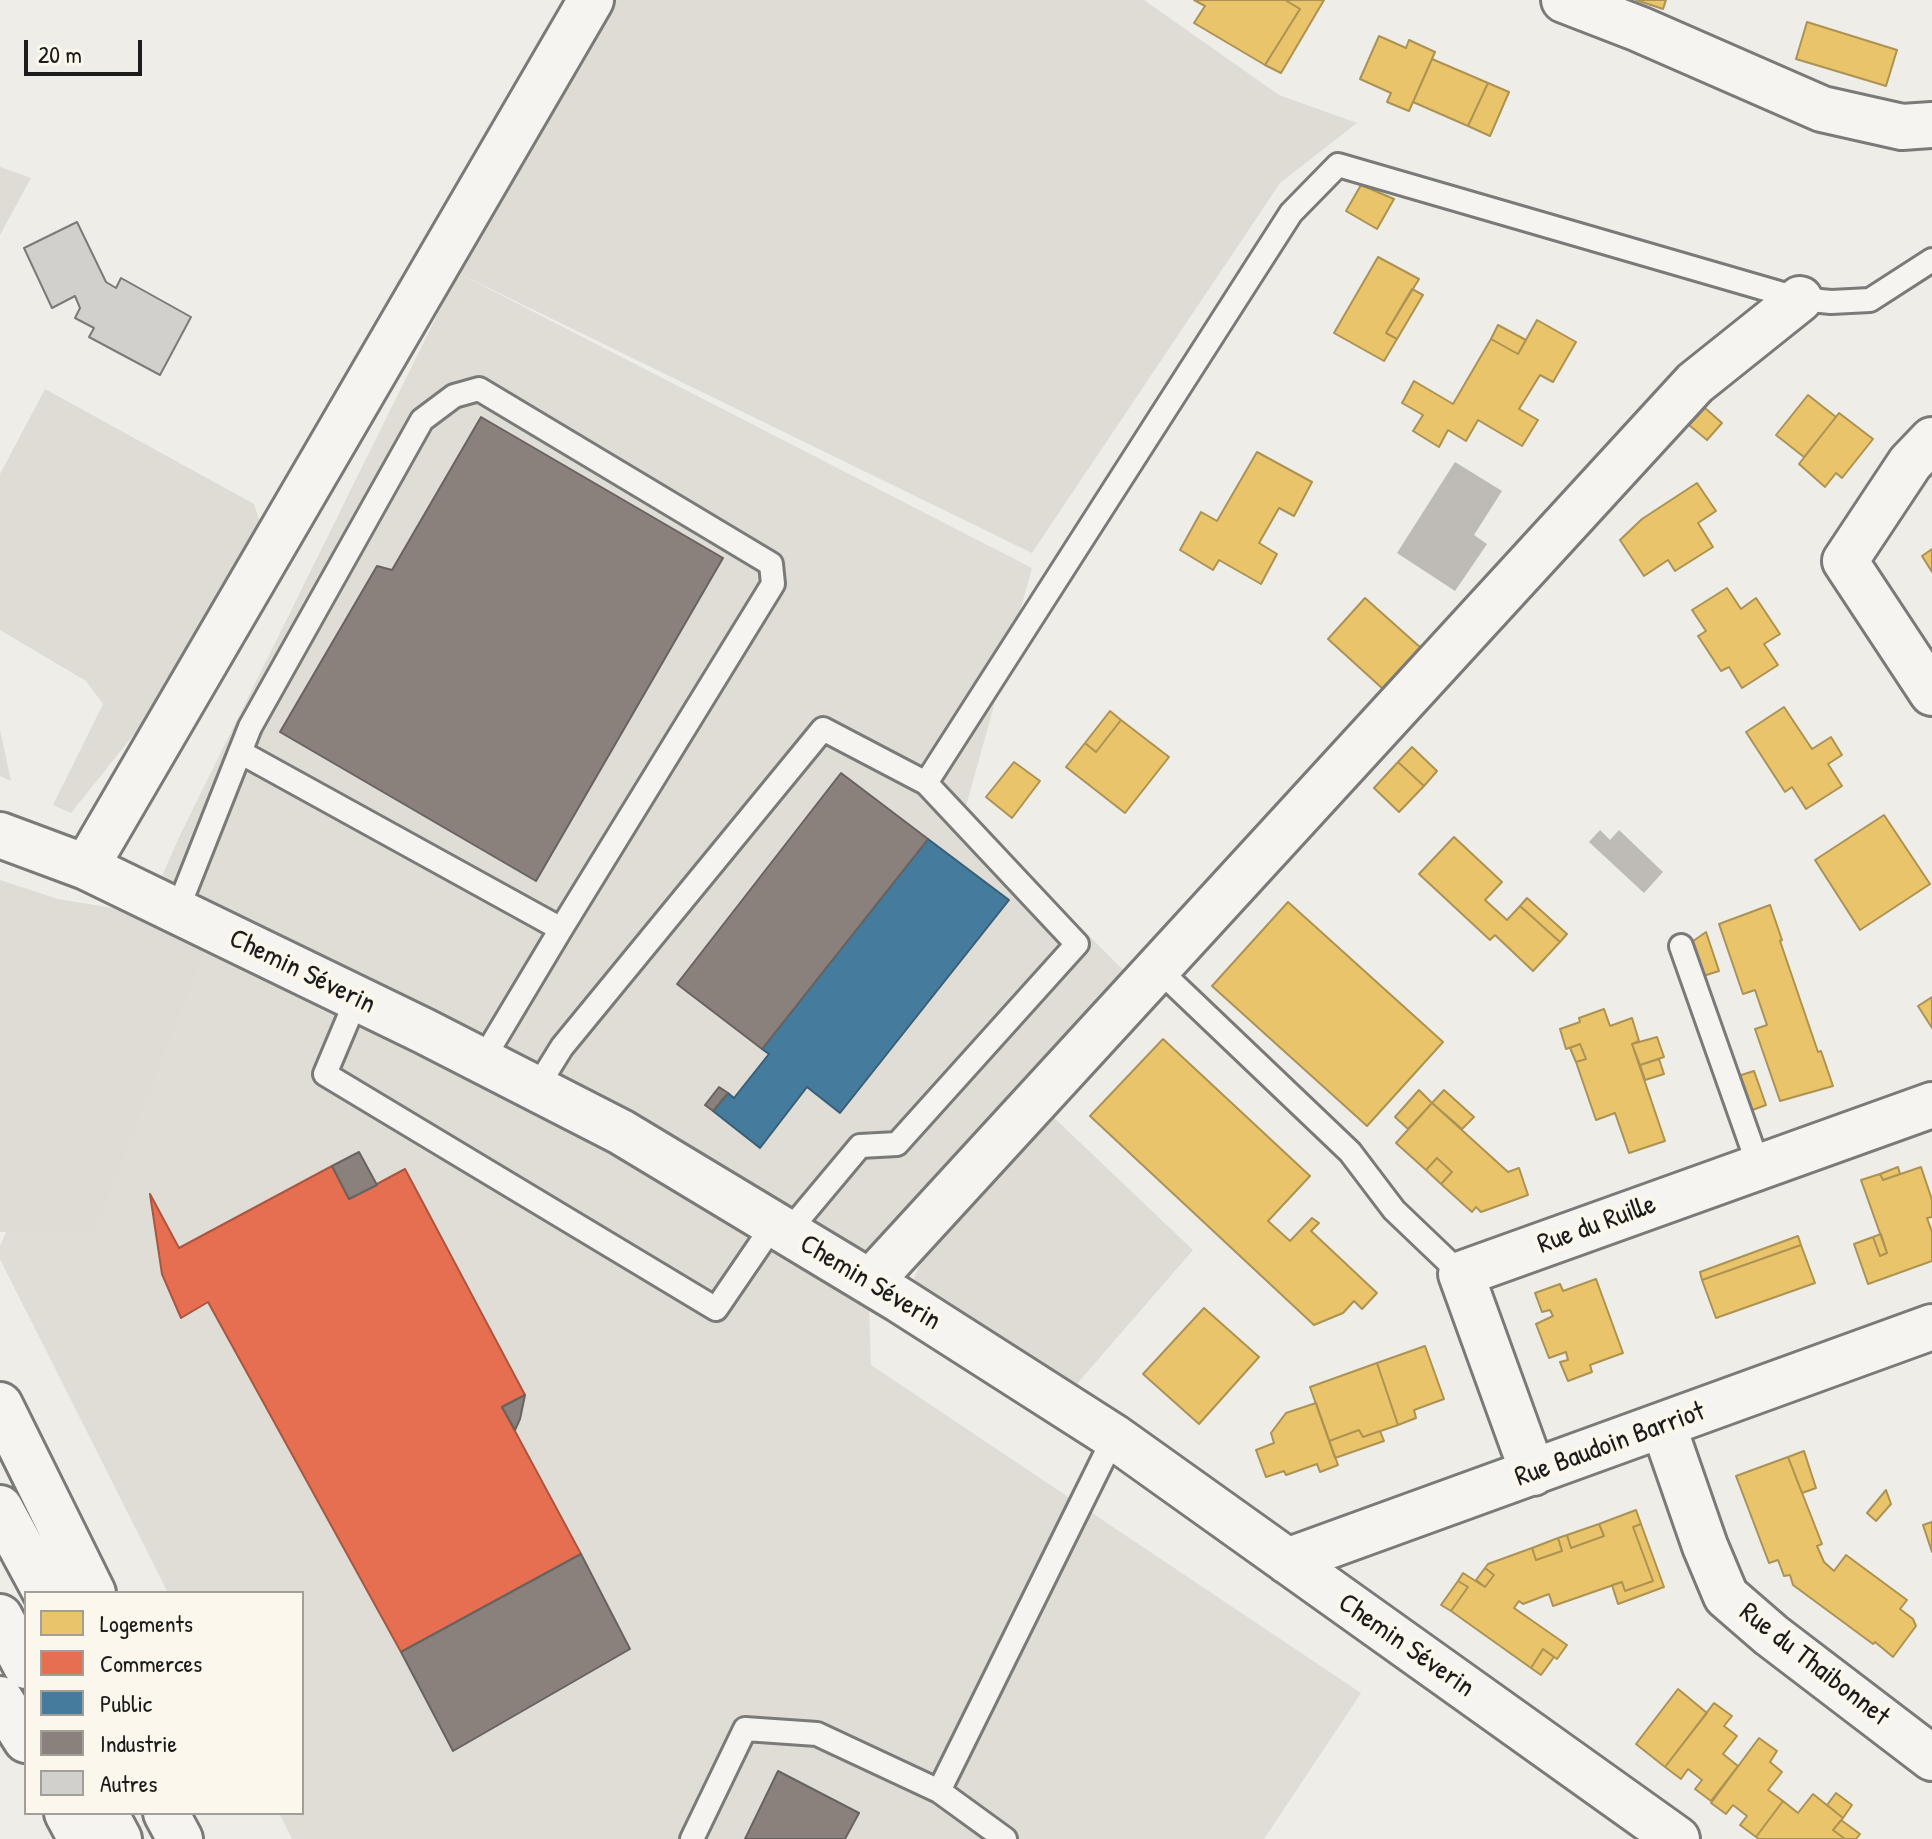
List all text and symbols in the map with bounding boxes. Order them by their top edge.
scale bar [28,24,146,74]
text: 20 m [38,38,82,70]
street label: Chemin Séverin [223,922,381,1022]
street label: Rue du Ruille [1533,1188,1661,1262]
street label: Chemin Séverin [793,1228,947,1338]
street label: Rue Baudoin Barriot [1511,1395,1709,1495]
street label: Chemin Séverin [1331,1587,1481,1705]
legend [24,1591,304,1815]
street label: Rue du Thaibonnet [1732,1596,1896,1734]
text: Logements [100,1607,193,1639]
text: Commerces [100,1647,202,1679]
text: Public [100,1687,152,1719]
text: Industrie [100,1727,177,1759]
text: Autres [100,1767,158,1799]

